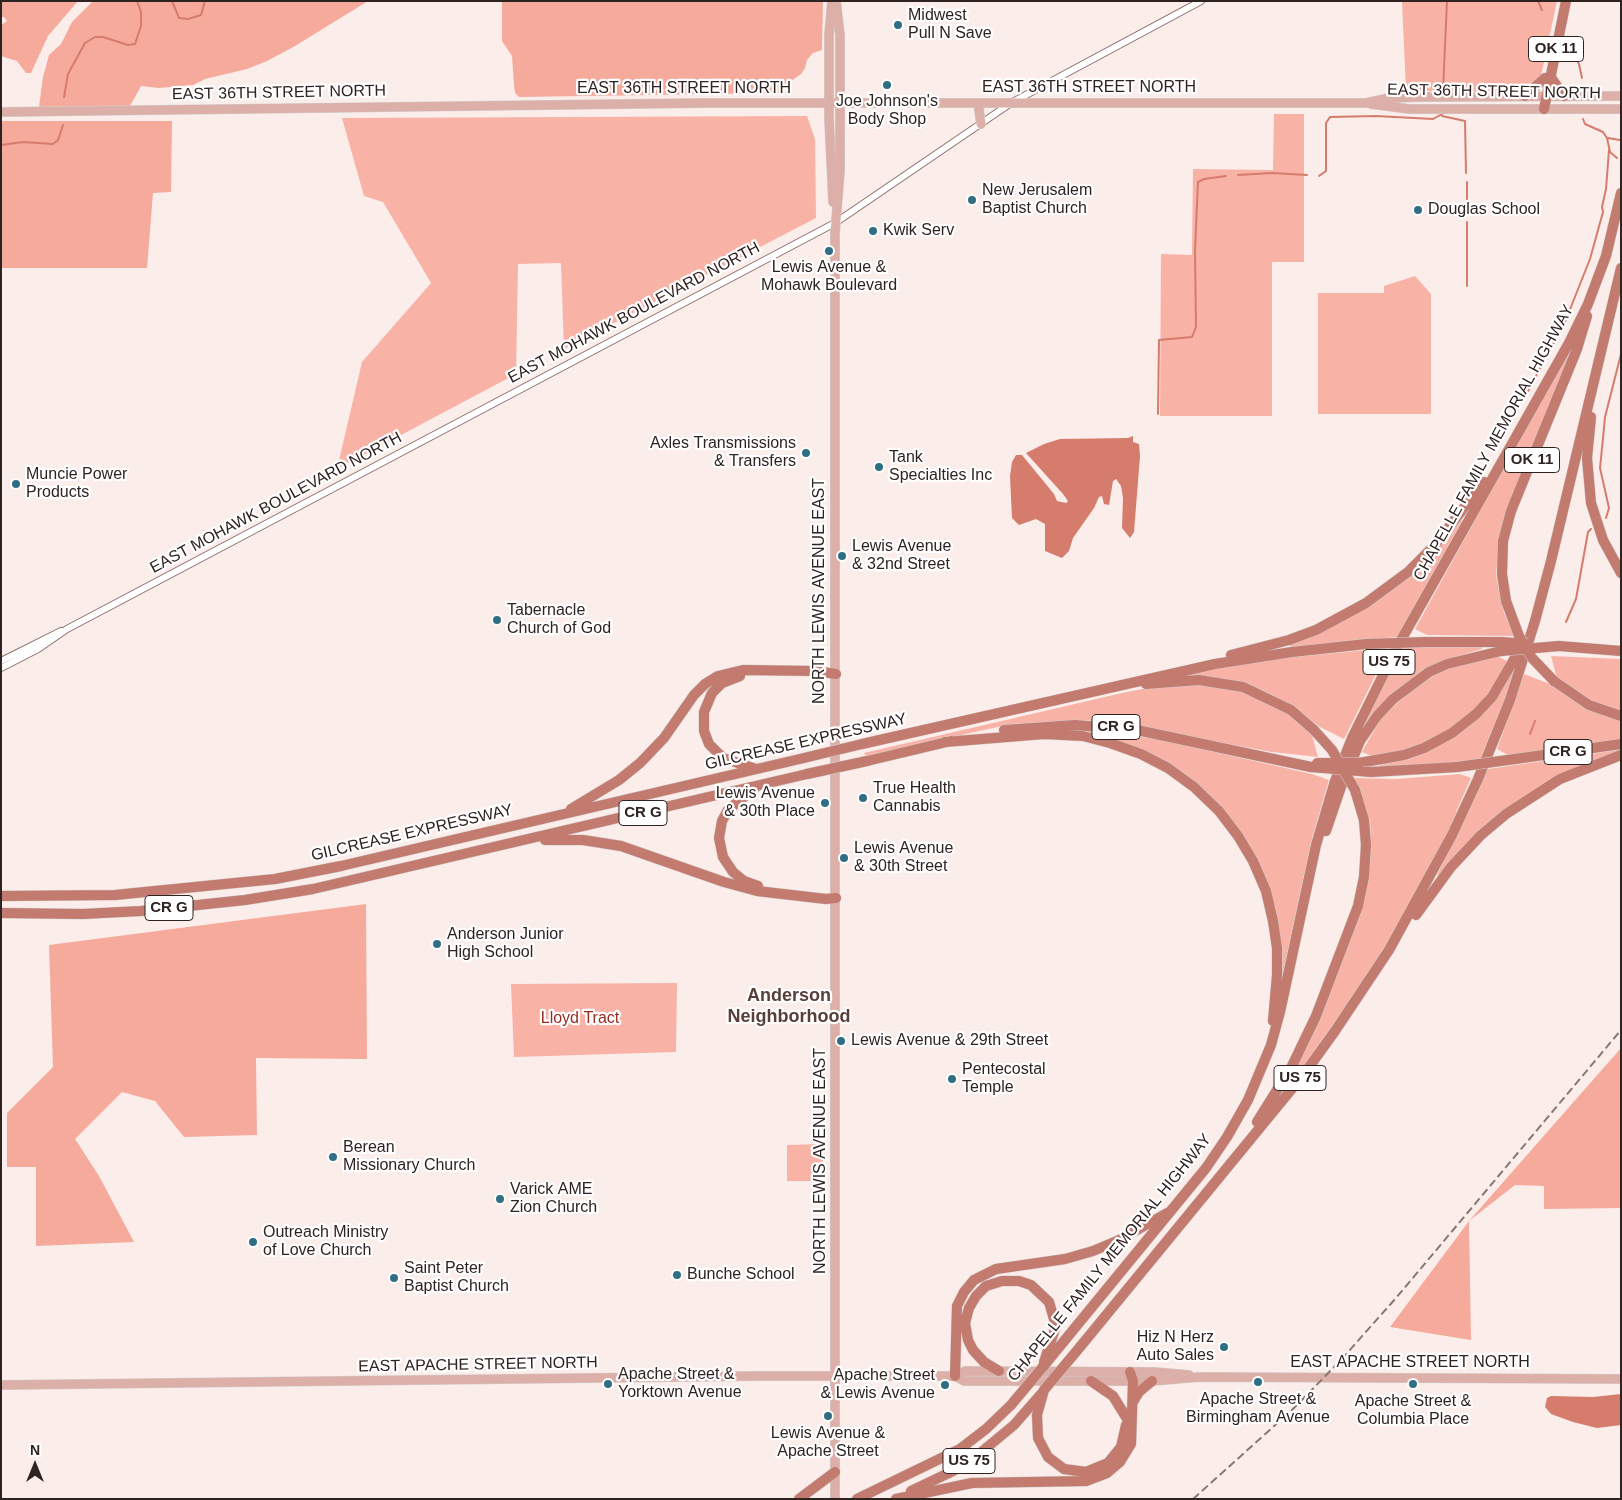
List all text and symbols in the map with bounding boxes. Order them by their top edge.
place label: Midwest Pull N Save [908,6,992,44]
marker: Midwest Pull N Save [892,19,904,31]
road number: OK 11 [1528,36,1584,62]
street label: EAST 36TH STREET NORTH [982,78,1196,98]
street label: EAST 36TH STREET NORTH [577,79,791,99]
marker: Joe Johnson's Body Shop [881,79,893,91]
street label: EAST 36TH STREET NORTH [1387,81,1601,103]
street label: EAST 36TH STREET NORTH [172,82,386,104]
place label: Joe Johnson's Body Shop [836,92,938,130]
place label: New Jerusalem Baptist Church [982,181,1092,219]
marker: New Jerusalem Baptist Church [966,194,978,206]
place label: Douglas School [1428,200,1540,220]
marker: Douglas School [1412,204,1424,216]
place label: Kwik Serv [883,221,954,241]
marker: Kwik Serv [867,225,879,237]
street label: EAST MOHAWK BOULEVARD NORTH [505,238,763,388]
marker: Lewis Avenue & Mohawk Boulevard [823,245,835,257]
place label: Lewis Avenue & Mohawk Boulevard [761,258,897,296]
street label: CHAPELLE FAMILY MEMORIAL HIGHWAY [1410,302,1578,584]
street label: EAST MOHAWK BOULEVARD NORTH [147,428,405,578]
place label: Axles Transmissions & Transfers [650,434,796,472]
marker: Axles Transmissions & Transfers [800,447,812,459]
place label: Tank Specialties Inc [889,448,992,486]
road number: OK 11 [1504,448,1560,472]
marker: Tank Specialties Inc [873,461,885,473]
place label: Muncie Power Products [26,465,127,503]
marker: Muncie Power Products [10,478,22,490]
street label: NORTH LEWIS AVENUE EAST [810,478,830,704]
place label: Lewis Avenue & 32nd Street [852,537,951,575]
marker: Lewis Avenue & 32nd Street [836,550,848,562]
place label: Tabernacle Church of God [507,601,611,639]
marker: Tabernacle Church of God [491,614,503,626]
road number: US 75 [1363,650,1415,674]
street label: GILCREASE EXPRESSWAY [703,709,909,775]
road number: CR G [1092,714,1140,740]
road number: CR G [1544,740,1592,764]
place label: True Health Cannabis [873,779,956,817]
place label: Lewis Avenue & 30th Place [716,784,815,822]
marker: True Health Cannabis [857,792,869,804]
marker: Lewis Avenue & 30th Place [819,797,831,809]
street label: GILCREASE EXPRESSWAY [309,800,515,866]
road number: CR G [619,800,667,826]
place label: Lewis Avenue & 30th Street [854,839,953,877]
marker: Lewis Avenue & 30th Street [838,852,850,864]
road number: CR G [145,896,193,920]
place label: Anderson Junior High School [447,925,564,963]
marker: Anderson Junior High School [431,938,443,950]
district label: Anderson Neighborhood [728,985,850,1028]
park label: Lloyd Tract [541,1009,619,1029]
place label: Lewis Avenue & 29th Street [851,1031,1048,1051]
marker: Lewis Avenue & 29th Street [835,1035,847,1047]
street label: NORTH LEWIS AVENUE EAST [811,1048,831,1274]
place label: Pentecostal Temple [962,1060,1046,1098]
road number: US 75 [1274,1066,1326,1090]
marker: Pentecostal Temple [946,1073,958,1085]
street label: CHAPELLE FAMILY MEMORIAL HIGHWAY [1004,1130,1216,1386]
place label: Berean Missionary Church [343,1138,475,1176]
marker: Berean Missionary Church [327,1151,339,1163]
place label: Varick AME Zion Church [510,1180,597,1218]
marker: Varick AME Zion Church [494,1193,506,1205]
place label: Outreach Ministry of Love Church [263,1223,388,1261]
marker: Outreach Ministry of Love Church [247,1236,259,1248]
place label: Saint Peter Baptist Church [404,1259,509,1297]
place label: Bunche School [687,1265,795,1285]
marker: Bunche School [671,1269,683,1281]
marker: Saint Peter Baptist Church [388,1272,400,1284]
place label: Hiz N Herz Auto Sales [1137,1328,1214,1366]
marker: Hiz N Herz Auto Sales [1218,1341,1230,1353]
street label: EAST APACHE STREET NORTH [358,1353,598,1377]
street label: EAST APACHE STREET NORTH [1290,1353,1530,1373]
place label: Apache Street & Yorktown Avenue [618,1365,742,1403]
place label: Apache Street & Lewis Avenue [821,1366,935,1404]
marker: Apache Street & Birmingham Avenue [1252,1376,1264,1388]
marker: Apache Street & Yorktown Avenue [602,1378,614,1390]
marker: Apache Street & Columbia Place [1407,1378,1419,1390]
marker: Apache Street & Lewis Avenue [939,1379,951,1391]
place label: Apache Street & Birmingham Avenue [1186,1390,1330,1428]
place label: Apache Street & Columbia Place [1355,1392,1471,1430]
marker: Lewis Avenue & Apache Street [822,1410,834,1422]
place label: Lewis Avenue & Apache Street [771,1424,885,1462]
north arrow [10,1440,60,1490]
text: N [30,1442,40,1458]
road number: US 75 [943,1448,995,1474]

